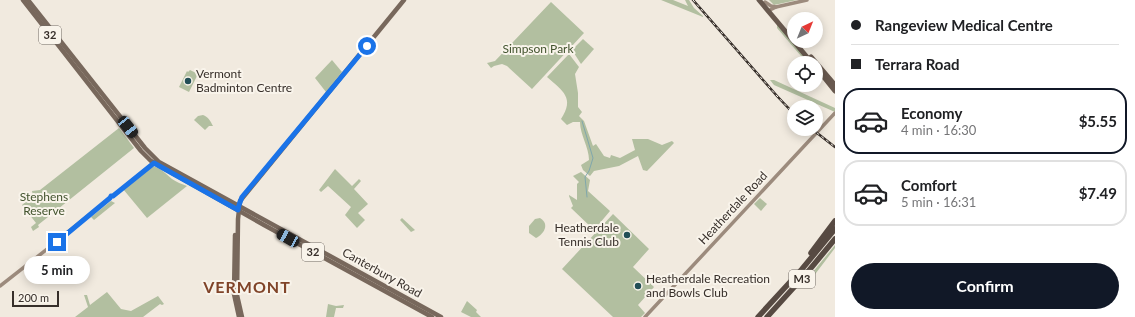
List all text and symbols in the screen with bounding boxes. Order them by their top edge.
north arrow [787,12,823,48]
map controls [787,12,823,136]
text: Rangeview Medical Centre [875,16,1053,34]
road number: 32 [39,26,61,44]
route start [358,37,376,55]
park label: Simpson Park [502,41,574,56]
text: Terrara Road [875,55,960,73]
button: locate [787,56,823,92]
place label: Vermont Badminton Centre [196,66,292,95]
marker: Vermont Badminton Centre [183,76,193,86]
button: layers [787,100,823,136]
icon: car [853,103,889,139]
text: Economy [901,104,962,122]
text: $5.55 [1079,112,1117,130]
car [116,114,140,140]
text: 4 min · 16:30 [901,122,976,138]
street label: Heatherdale Road [695,168,770,247]
icon: car [853,175,889,211]
text: Comfort [901,176,957,194]
text: $7.49 [1079,184,1117,202]
park label: Stephens Reserve [20,189,68,218]
text: 5 min · 16:31 [901,194,976,210]
place label: Heatherdale Tennis Club [554,220,619,249]
car [275,227,301,249]
marker: Heatherdale Tennis Club [622,230,632,240]
route end [48,233,66,251]
road number: 32 [302,243,324,261]
street label: Canterbury Road [340,244,425,301]
callout: 5 min [24,256,90,284]
text: 5 min [41,262,73,278]
button: Confirm [851,263,1119,309]
road number: M3 [789,270,815,288]
place label: Heatherdale Recreation and Bowls Club [646,271,770,300]
district label: VERMONT [202,277,291,296]
marker: Heatherdale Recreation and Bowls Club [633,281,643,291]
scale bar [12,289,59,308]
text: 200 m [18,291,49,304]

